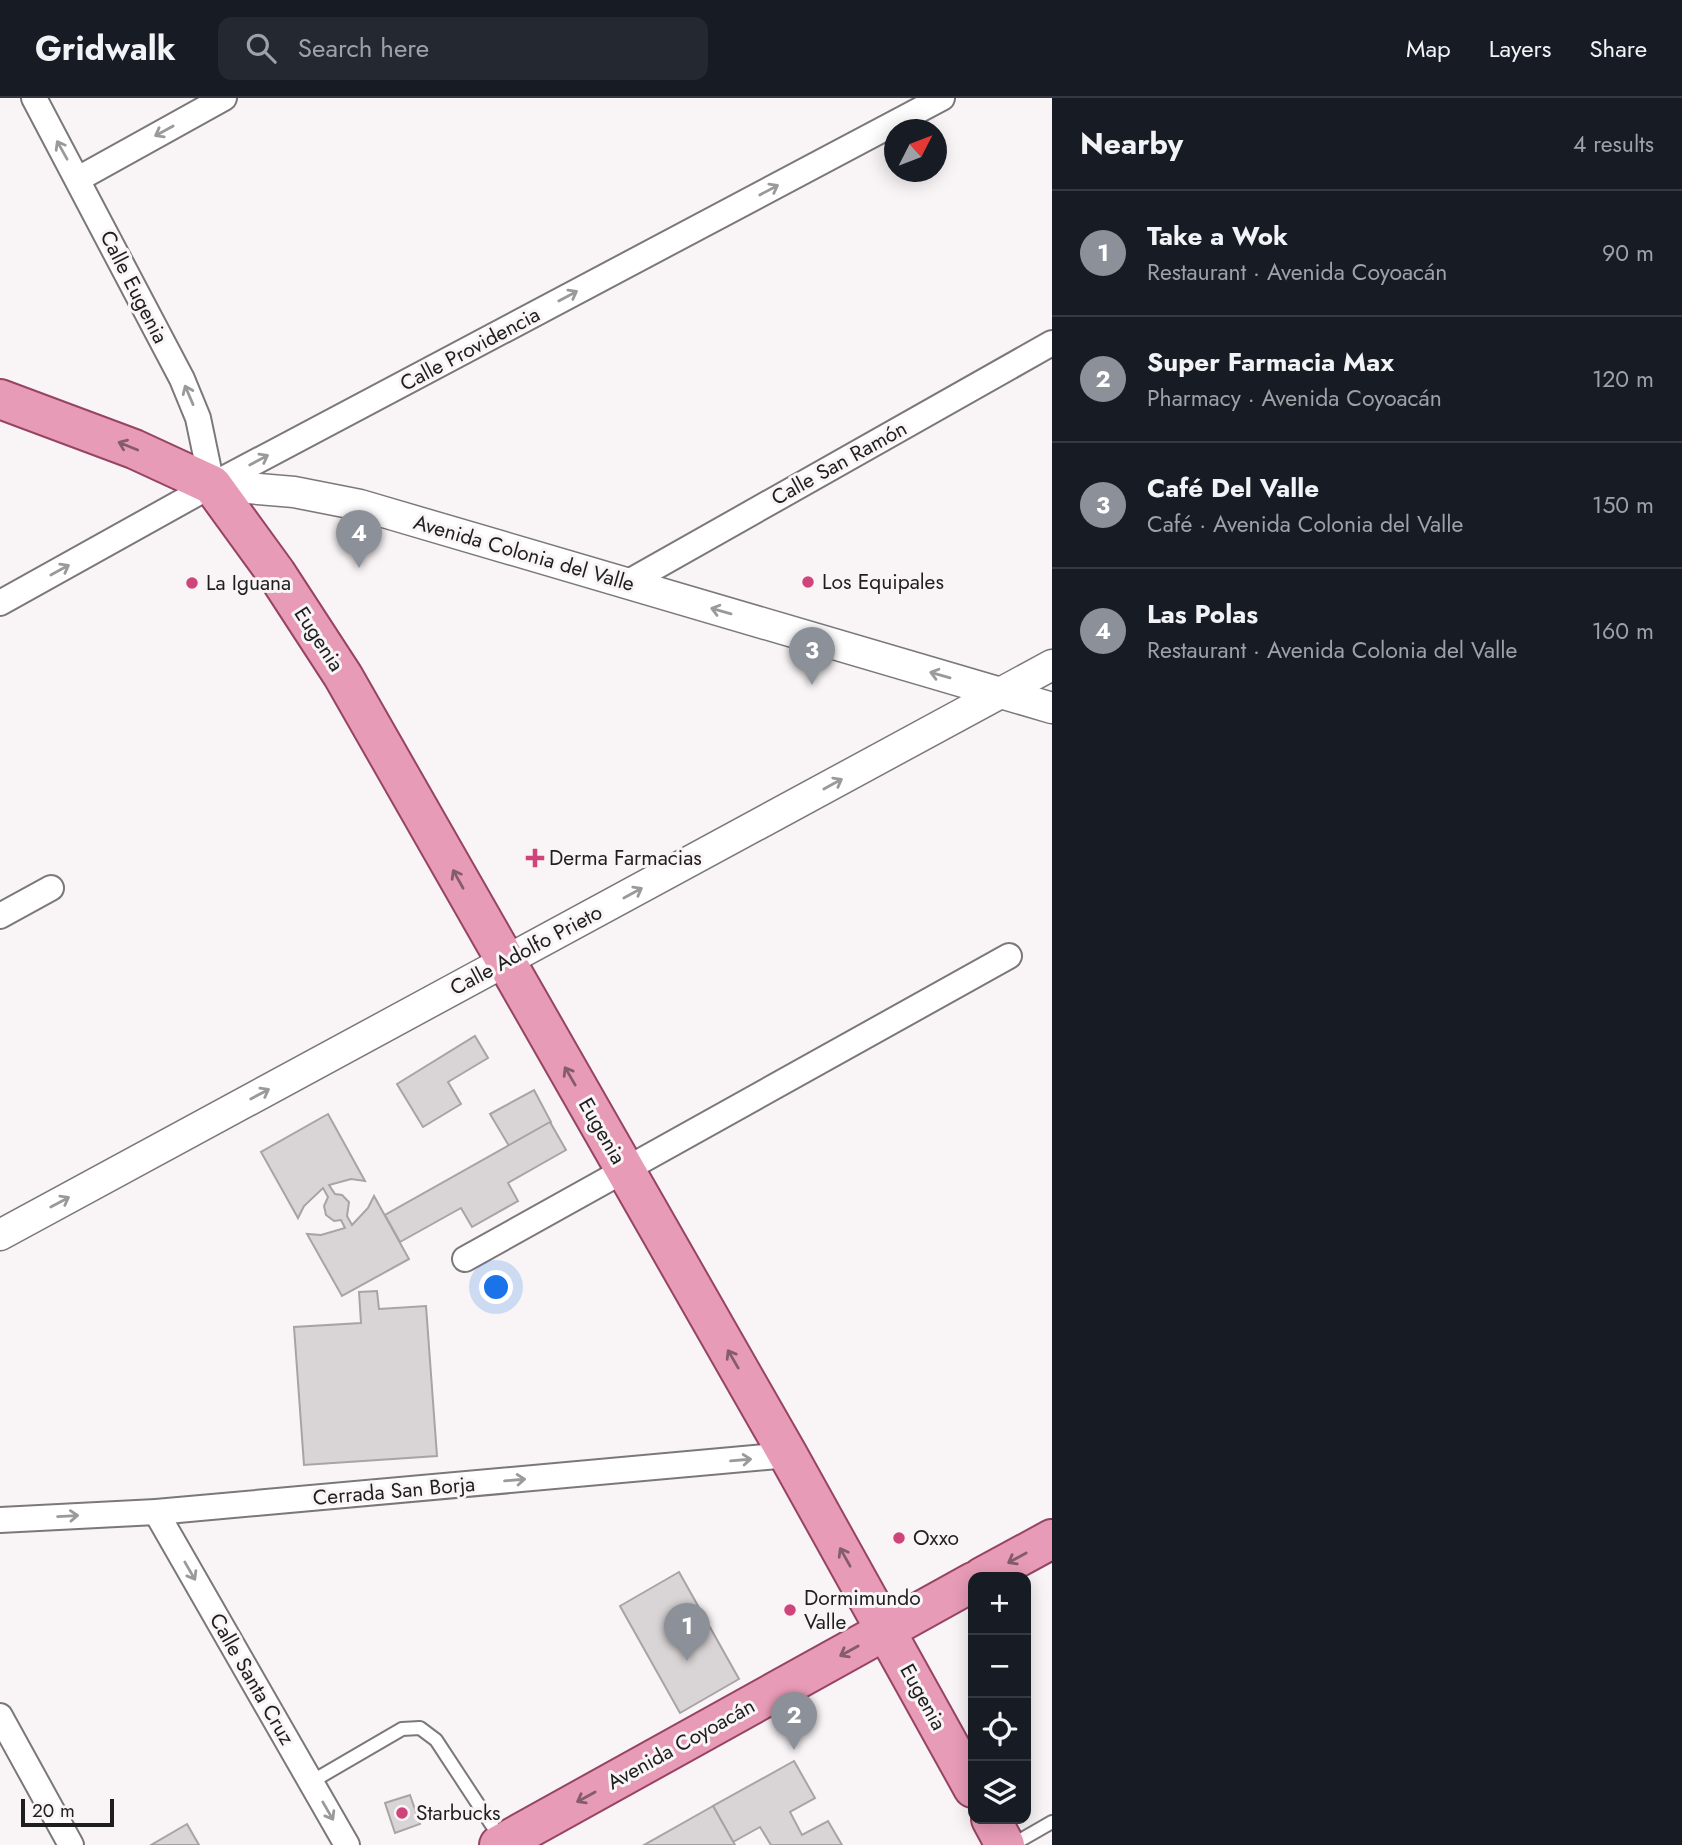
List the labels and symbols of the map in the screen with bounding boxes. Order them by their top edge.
north arrow [884,119,947,182]
one-way arrow [154,125,175,138]
one-way arrow [55,140,69,160]
one-way arrow [758,182,779,196]
street label: Calle Eugenia [93,225,175,349]
one-way arrow [557,289,578,303]
street label: Calle Providencia [395,299,545,399]
one-way arrow [181,385,194,407]
street label: Calle San Ramón [766,413,912,513]
one-way arrow [117,439,139,452]
one-way arrow [248,453,269,467]
street label: Avenida Colonia del Valle [410,507,638,599]
pin: 4 [336,510,382,568]
one-way arrow [49,563,69,577]
place label: Los Equipales [822,567,944,597]
place label: La Iguana [206,568,291,598]
marker: Los Equipales [800,574,816,590]
marker: La Iguana [184,575,200,591]
street label: Eugenia [287,601,351,677]
one-way arrow [710,603,732,616]
pin: 3 [789,627,835,685]
one-way arrow [929,667,951,680]
one-way arrow [822,777,842,791]
place label: Derma Farmacias [549,843,702,873]
marker: Derma Farmacias [527,850,543,866]
one-way arrow [451,869,464,890]
one-way arrow [622,885,642,899]
street label: Calle Adolfo Prieto [445,897,607,1003]
one-way arrow [563,1067,577,1087]
one-way arrow [249,1087,270,1100]
street label: Eugenia [571,1092,633,1170]
one-way arrow [49,1195,70,1209]
your location [479,1270,513,1304]
one-way arrow [726,1349,740,1369]
one-way arrow [729,1453,752,1466]
street label: Cerrada San Borja [312,1469,476,1513]
one-way arrow [503,1473,525,1486]
one-way arrow [56,1510,79,1523]
place label: Oxxo [913,1523,959,1553]
marker: Oxxo [891,1530,907,1546]
one-way arrow [838,1547,852,1567]
one-way arrow [1007,1552,1028,1565]
one-way arrow [183,1561,197,1581]
place label: Dormimundo Valle [804,1583,921,1637]
marker: Dormimundo Valle [782,1602,798,1618]
pin: 1 [664,1603,710,1661]
street label: Calle Santa Cruz [202,1608,302,1751]
one-way arrow [839,1644,860,1658]
street label: Eugenia [892,1658,954,1736]
street label: Avenida Coyoacán [602,1691,760,1797]
pin: 2 [771,1692,817,1750]
one-way arrow [576,1791,597,1804]
scale bar [21,1796,114,1828]
place label: Starbucks [416,1798,501,1828]
one-way arrow [321,1801,335,1821]
marker: Starbucks [394,1805,410,1821]

